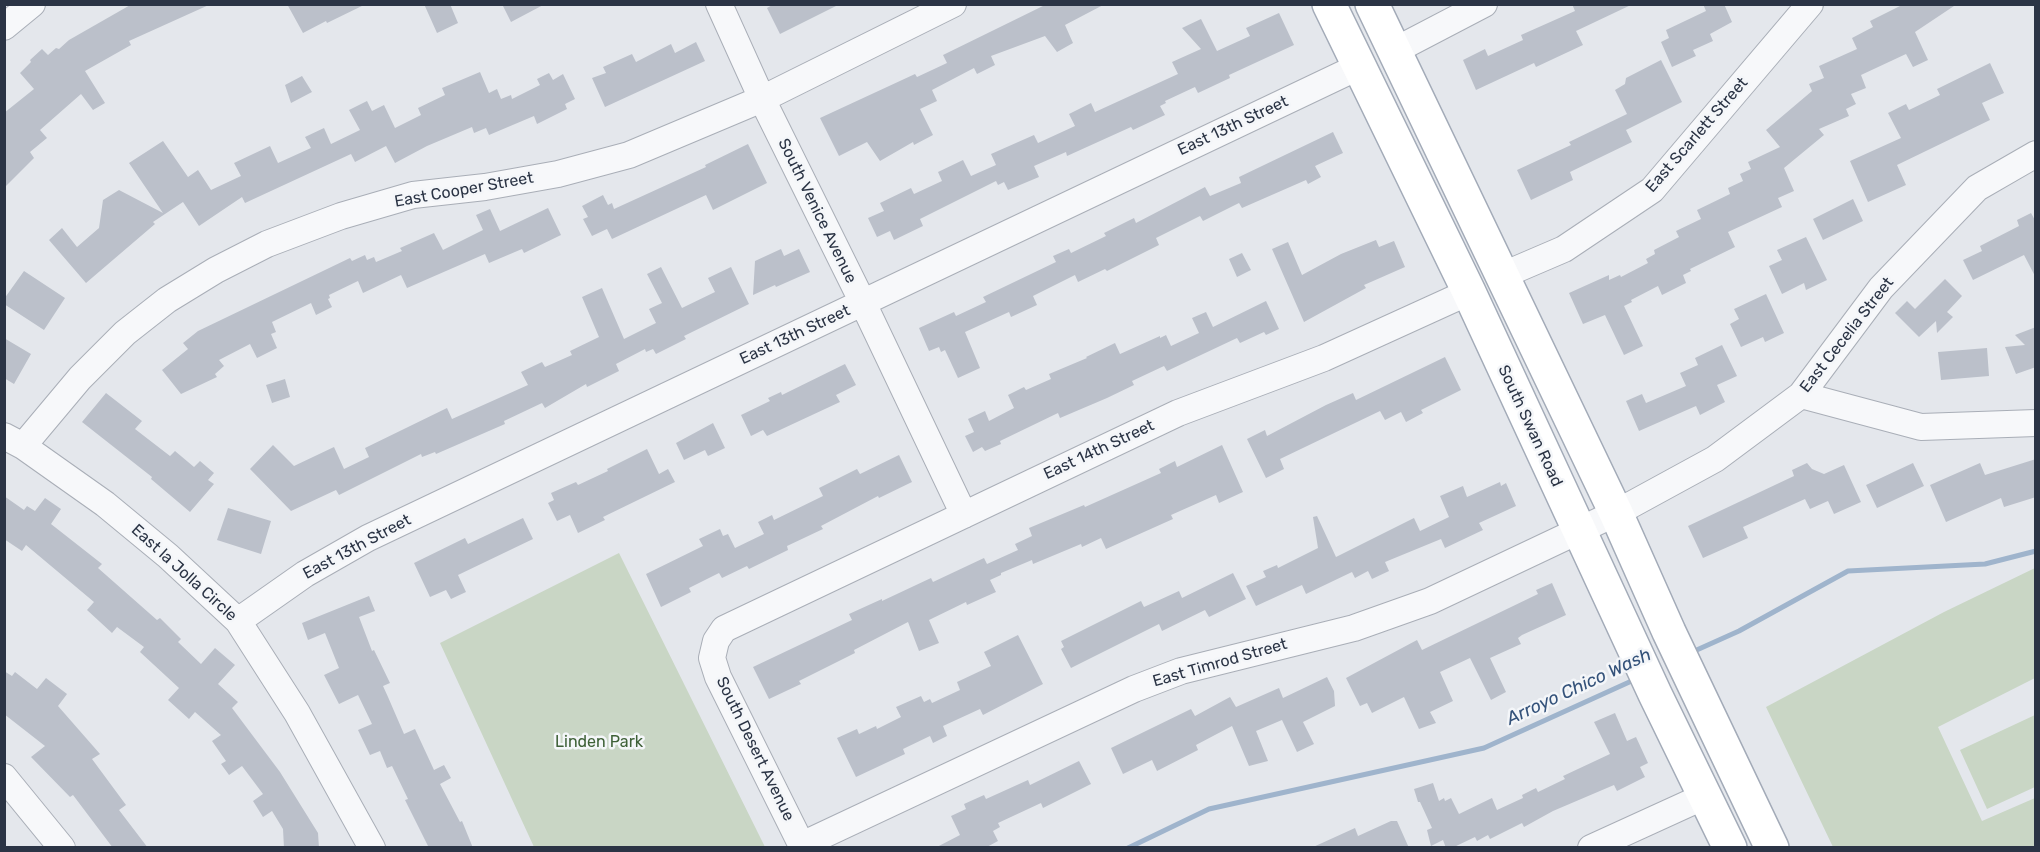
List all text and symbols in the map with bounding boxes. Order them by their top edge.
street label: East Scarlett Street [1642,74,1752,196]
street label: East 13th Street [1175,92,1291,160]
street label: South Venice Avenue [774,136,860,286]
street label: East Cooper Street [393,168,535,212]
street label: East Cecelia Street [1796,274,1898,396]
street label: East 13th Street [737,301,853,369]
street label: South Swan Road [1493,362,1567,490]
street label: East 14th Street [1041,416,1157,484]
street label: East 13th Street [300,510,414,584]
street label: East la Jolla Circle [127,521,241,625]
street label: East Timrod Street [1151,635,1289,691]
water label: Arroyo Chico Wash [1503,644,1655,730]
street label: South Desert Avenue [712,674,798,824]
park label: Linden Park [555,732,643,752]

